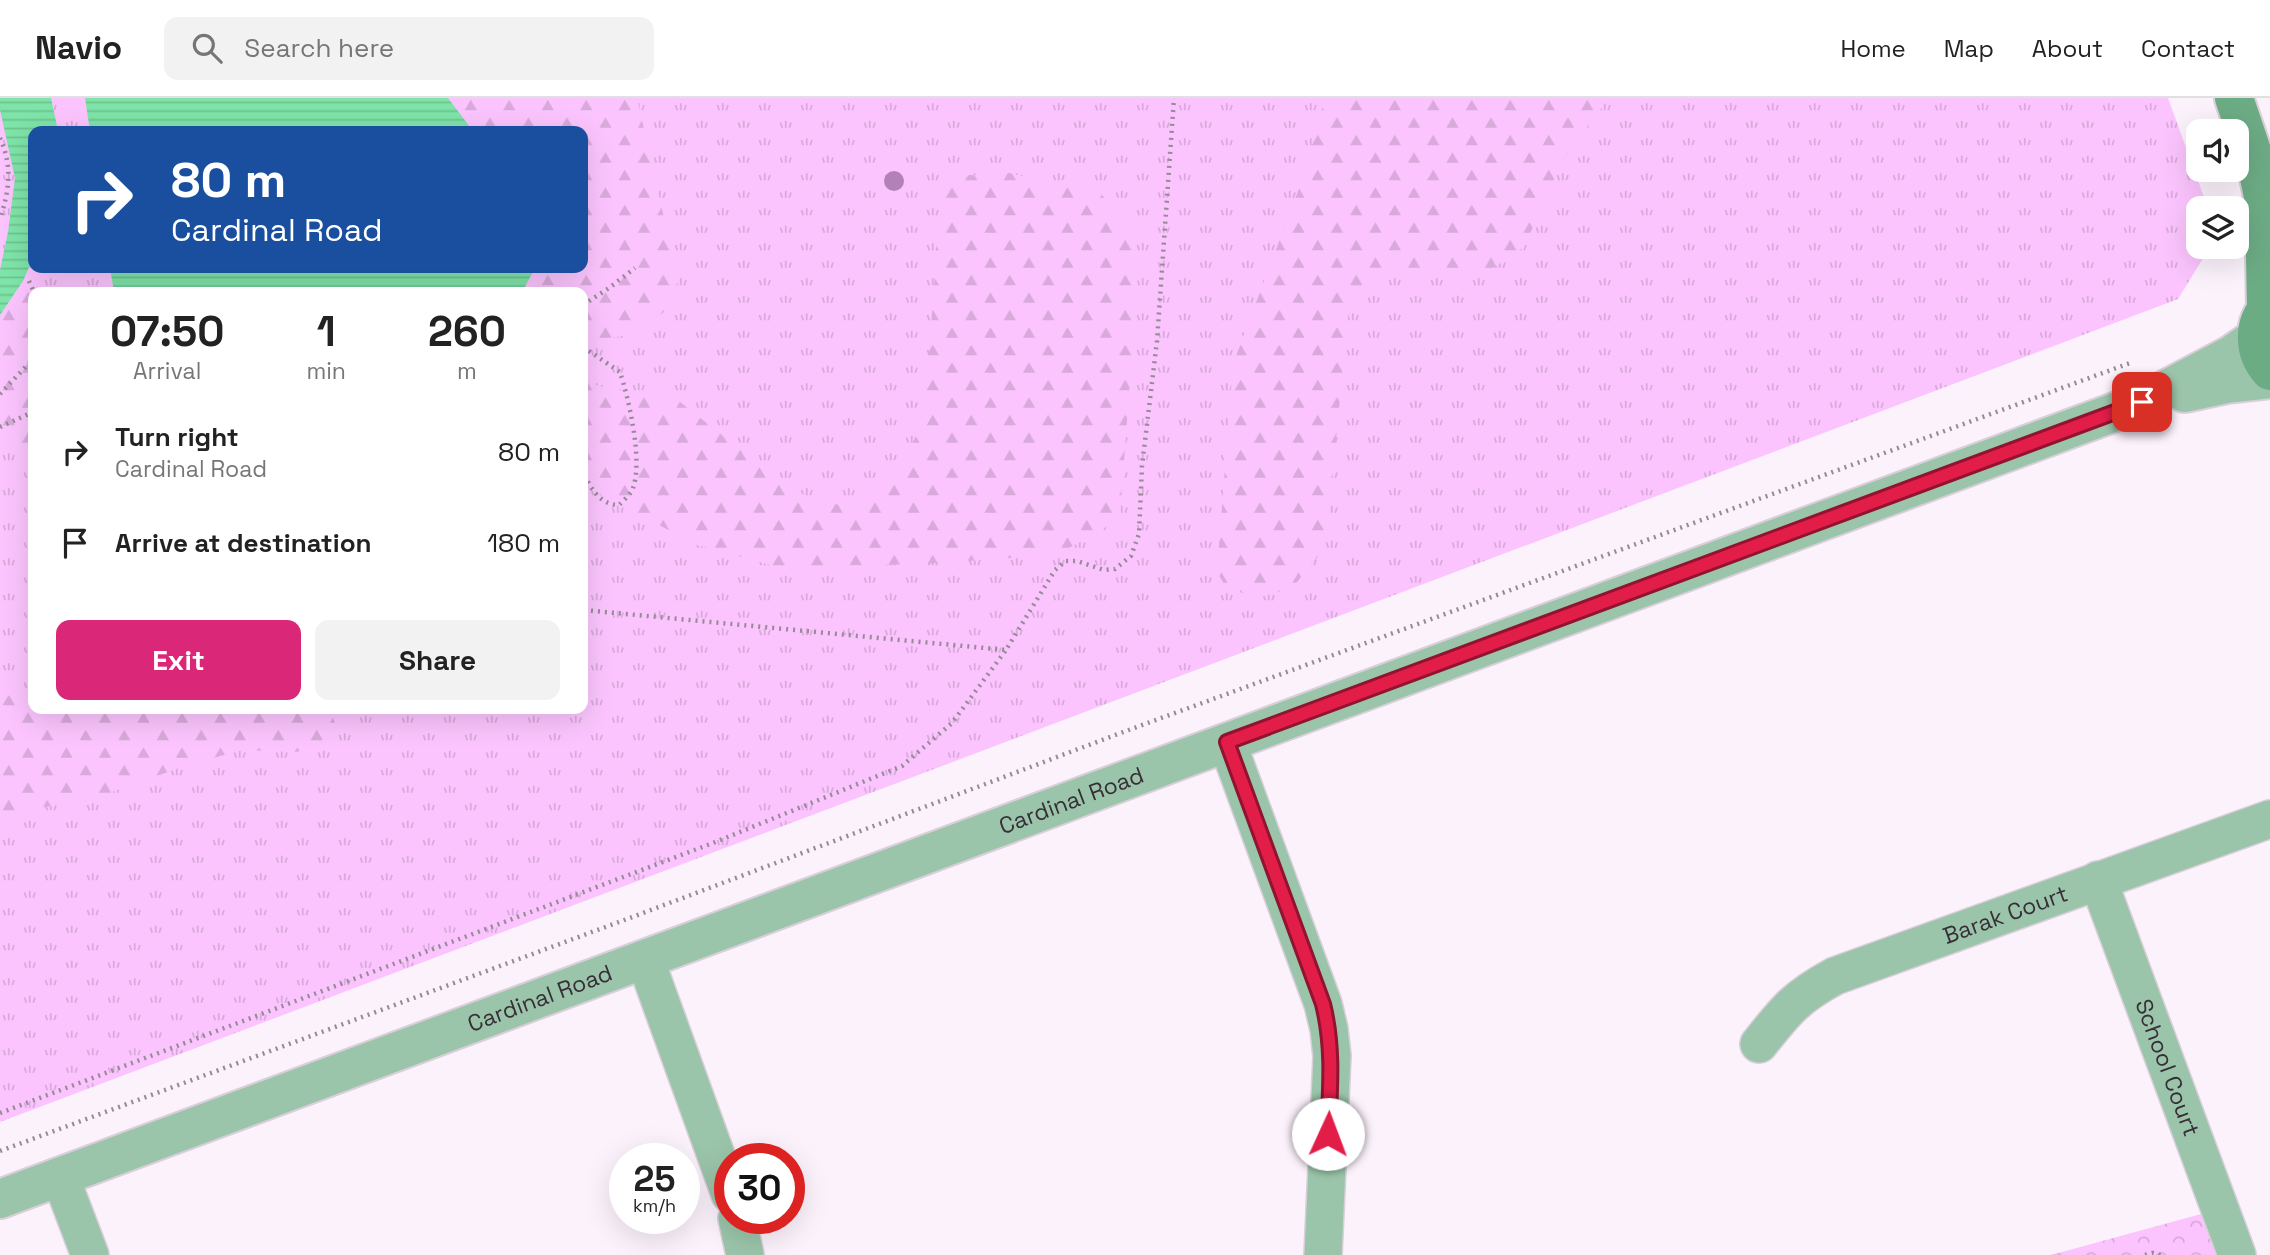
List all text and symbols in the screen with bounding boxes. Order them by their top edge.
search box [164,17,654,80]
text: Navio [35,27,122,69]
icon: search [188,29,226,67]
text: Search here [244,31,394,65]
text: Home [1840,33,1906,64]
text: Map [1944,33,1994,64]
text: About [2032,33,2103,64]
text: Contact [2141,33,2235,64]
map controls [2186,119,2249,259]
button: sound [2186,119,2249,182]
text: 80 m [171,149,286,211]
icon: right [56,154,147,245]
button: layers [2186,196,2249,259]
text: Cardinal Road [171,210,383,250]
text: 07:50 [110,305,225,358]
text: 1 [317,305,336,358]
text: 260 [428,305,506,358]
text: Arrival [133,356,201,386]
text: min [306,356,346,386]
text: m [457,356,477,386]
pin [2112,372,2172,432]
icon: arrive [2123,383,2161,421]
text: Turn right [115,420,239,454]
icon: right [56,433,94,471]
text: 80 m [498,435,560,469]
text: Cardinal Road [115,454,267,484]
icon: arrive [56,524,94,562]
text: Arrive at destination [115,526,372,560]
text: 180 m [487,526,560,560]
button: Exit [56,620,301,700]
button: Share [315,620,560,700]
street label: Cardinal Road [995,760,1148,841]
street label: Barak Court [1939,878,2072,951]
street label: Cardinal Road [463,958,616,1039]
street label: School Court [2128,995,2207,1140]
position arrow [1291,1097,1365,1171]
speed limit sign: 30 [714,1143,805,1234]
text: 25 [634,1157,675,1201]
text: km/h [633,1194,676,1217]

